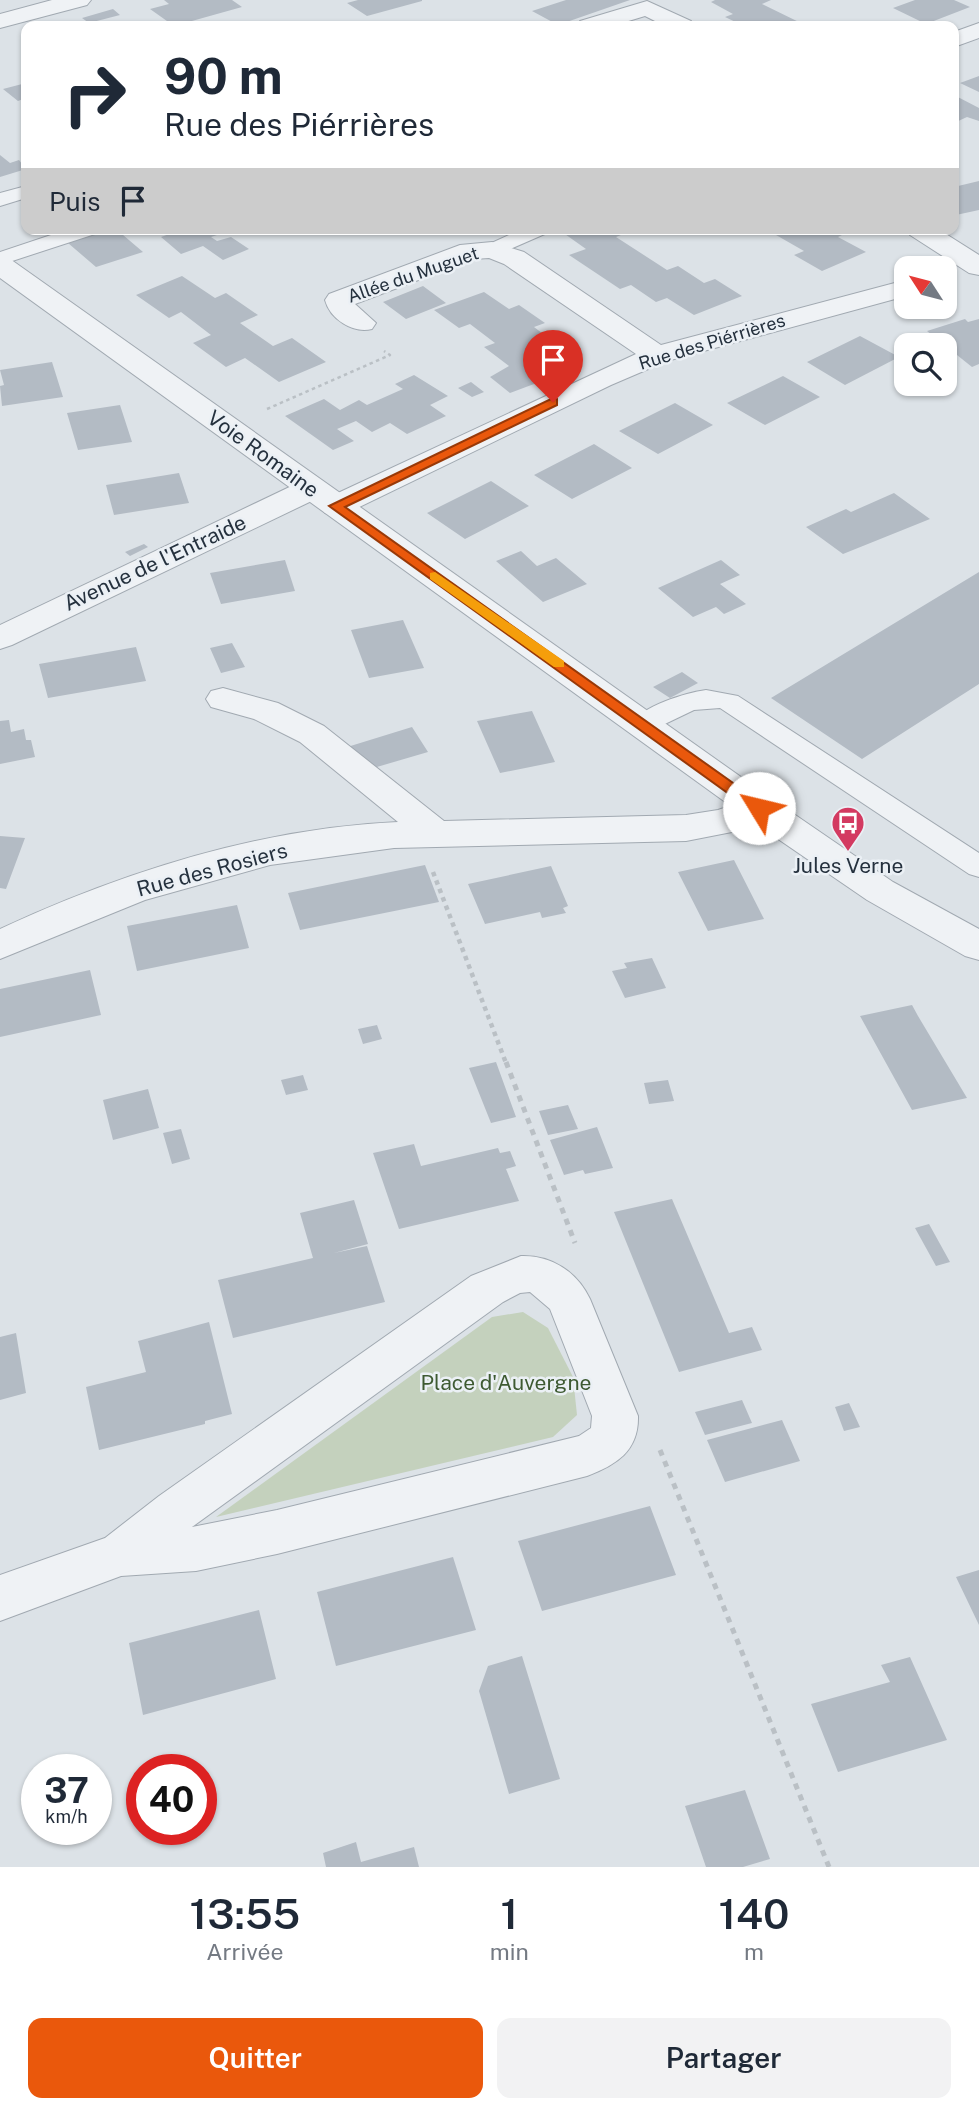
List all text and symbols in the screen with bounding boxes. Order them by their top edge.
text: 90 m [164,47,283,105]
icon: right [49,49,140,140]
text: Rue des Piérrières [164,106,434,143]
icon: arrive [114,182,152,220]
text: Puis [49,186,100,217]
street label: Allée du Muguet [344,242,481,307]
north arrow [894,256,957,318]
map controls [894,256,957,396]
street label: Rue des Piérrières [636,309,788,374]
pin [523,330,583,402]
button: search [894,333,957,396]
icon: arrive [534,341,572,379]
street label: Voie Romaine [203,405,324,502]
street label: Avenue de l'Entraide [60,509,250,616]
position arrow [722,771,796,845]
bus stop icon: Jules Verne [829,804,867,853]
street label: Rue des Rosiers [134,837,290,902]
place label: Jules Verne [793,853,903,878]
park label: Place d'Auvergne [421,1370,591,1395]
speed limit sign: 40 [126,1754,217,1845]
text: 37 [44,1770,89,1811]
text: km/h [45,1806,88,1827]
text: 13:55 [190,1889,300,1938]
text: 1 [501,1889,518,1938]
text: 140 [718,1889,789,1938]
text: Arrivée [206,1938,284,1965]
text: min [490,1938,529,1965]
text: m [744,1938,764,1965]
button: Quitter [28,2018,483,2098]
button: Partager [497,2018,951,2098]

